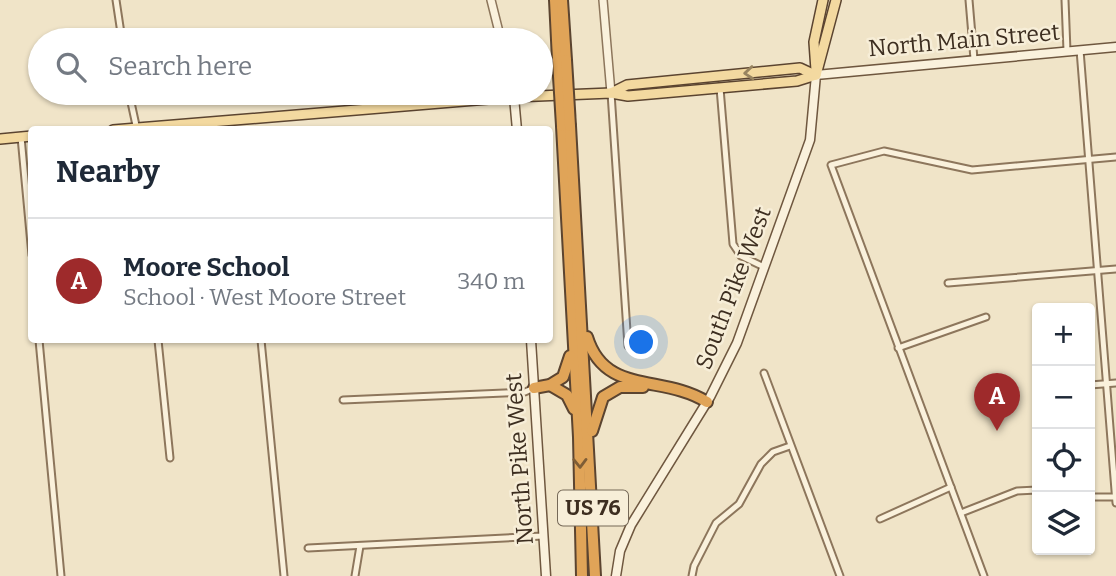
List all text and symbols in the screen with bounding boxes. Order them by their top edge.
street label: North Main Street [867,18,1061,62]
search box [28,28,553,105]
icon: search [52,48,90,86]
text: Search here [108,51,252,82]
one-way arrow [744,65,755,80]
text: Nearby [56,154,160,190]
street label: South Pike West [689,203,777,373]
text: Moore School [123,252,289,283]
text: A [71,267,87,295]
text: 340 m [457,267,525,295]
text: School · West Moore Street [123,283,406,311]
map controls [1032,303,1095,555]
button: + [1032,303,1095,366]
your location [624,325,658,359]
button: − [1032,366,1095,429]
street label: North Pike West [499,372,539,546]
pin: A [974,373,1020,431]
button: locate [1032,429,1095,492]
one-way arrow [572,458,587,469]
road number: US 76 [558,490,628,526]
button: layers [1032,492,1095,555]

